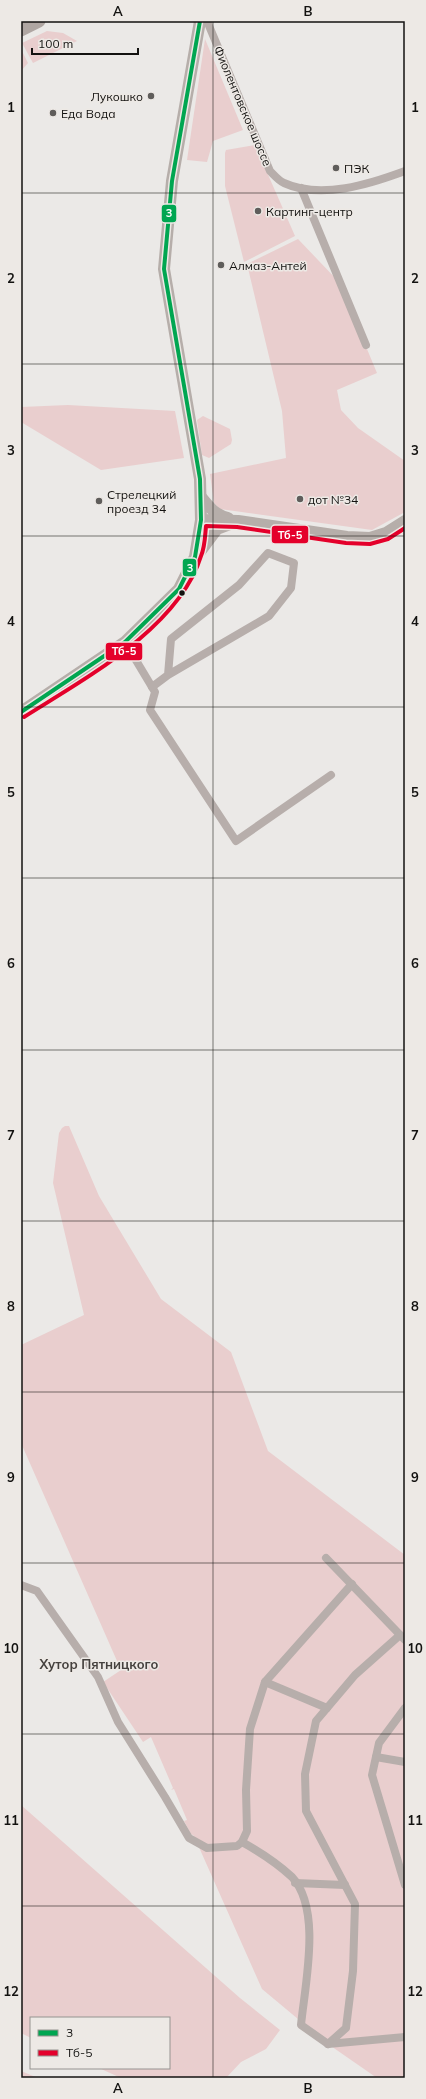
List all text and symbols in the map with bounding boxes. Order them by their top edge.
text: A [113,3,123,19]
text: B [304,3,313,19]
scale bar [32,30,138,56]
text: 100 m [38,36,73,51]
street label: Фиолентовское шоссе [211,44,275,169]
place label: Лукошко [91,89,143,104]
marker: Лукошко [146,91,156,101]
text: 1 [7,99,15,115]
text: 1 [411,99,419,115]
place label: Еда Вода [61,106,116,121]
marker: Еда Вода [48,108,58,118]
place label: ПЭК [344,161,369,176]
marker: ПЭК [331,163,341,173]
line badge: 3 [161,204,177,223]
place label: Картинг-центр [266,204,353,219]
text: 3 [166,206,173,220]
marker: Картинг-центр [253,206,263,216]
place label: Алмаз-Антей [229,258,307,273]
marker: Алмаз-Антей [216,260,226,270]
text: 2 [7,270,15,286]
text: 2 [411,270,419,286]
text: 3 [7,442,15,458]
text: 3 [411,442,419,458]
place label: Стрелецкий проезд 34 [107,487,176,516]
place label: дот №34 [308,492,358,507]
marker: дот №34 [295,494,305,504]
marker: Стрелецкий проезд 34 [94,496,104,506]
line badge: Тб-5 [271,525,309,544]
text: Тб-5 [278,528,303,542]
line badge: 3 [182,558,197,577]
text: 3 [187,561,194,575]
unlabelled marker [177,588,187,598]
text: 4 [7,613,15,629]
text: 4 [411,613,419,629]
line badge: Тб-5 [105,642,143,661]
text: Тб-5 [112,644,137,658]
text: 5 [7,784,15,800]
text: 5 [411,784,419,800]
text: 6 [7,955,15,971]
text: 6 [411,955,419,971]
text: 7 [7,1127,15,1143]
text: 7 [411,1127,419,1143]
text: 8 [7,1298,15,1314]
text: 8 [411,1298,419,1314]
text: 9 [7,1469,15,1485]
text: 9 [411,1469,419,1485]
text: 10 [3,1640,19,1656]
text: 10 [407,1640,423,1656]
district label: Хутор Пятницкого [39,1656,159,1673]
text: 11 [3,1812,19,1828]
text: 11 [407,1812,423,1828]
text: 12 [3,1983,19,1999]
text: 12 [407,1983,423,1999]
legend [30,2017,170,2069]
text: 3 [66,2025,73,2040]
text: Тб-5 [66,2045,92,2060]
text: A [113,2080,123,2096]
text: B [304,2080,313,2096]

